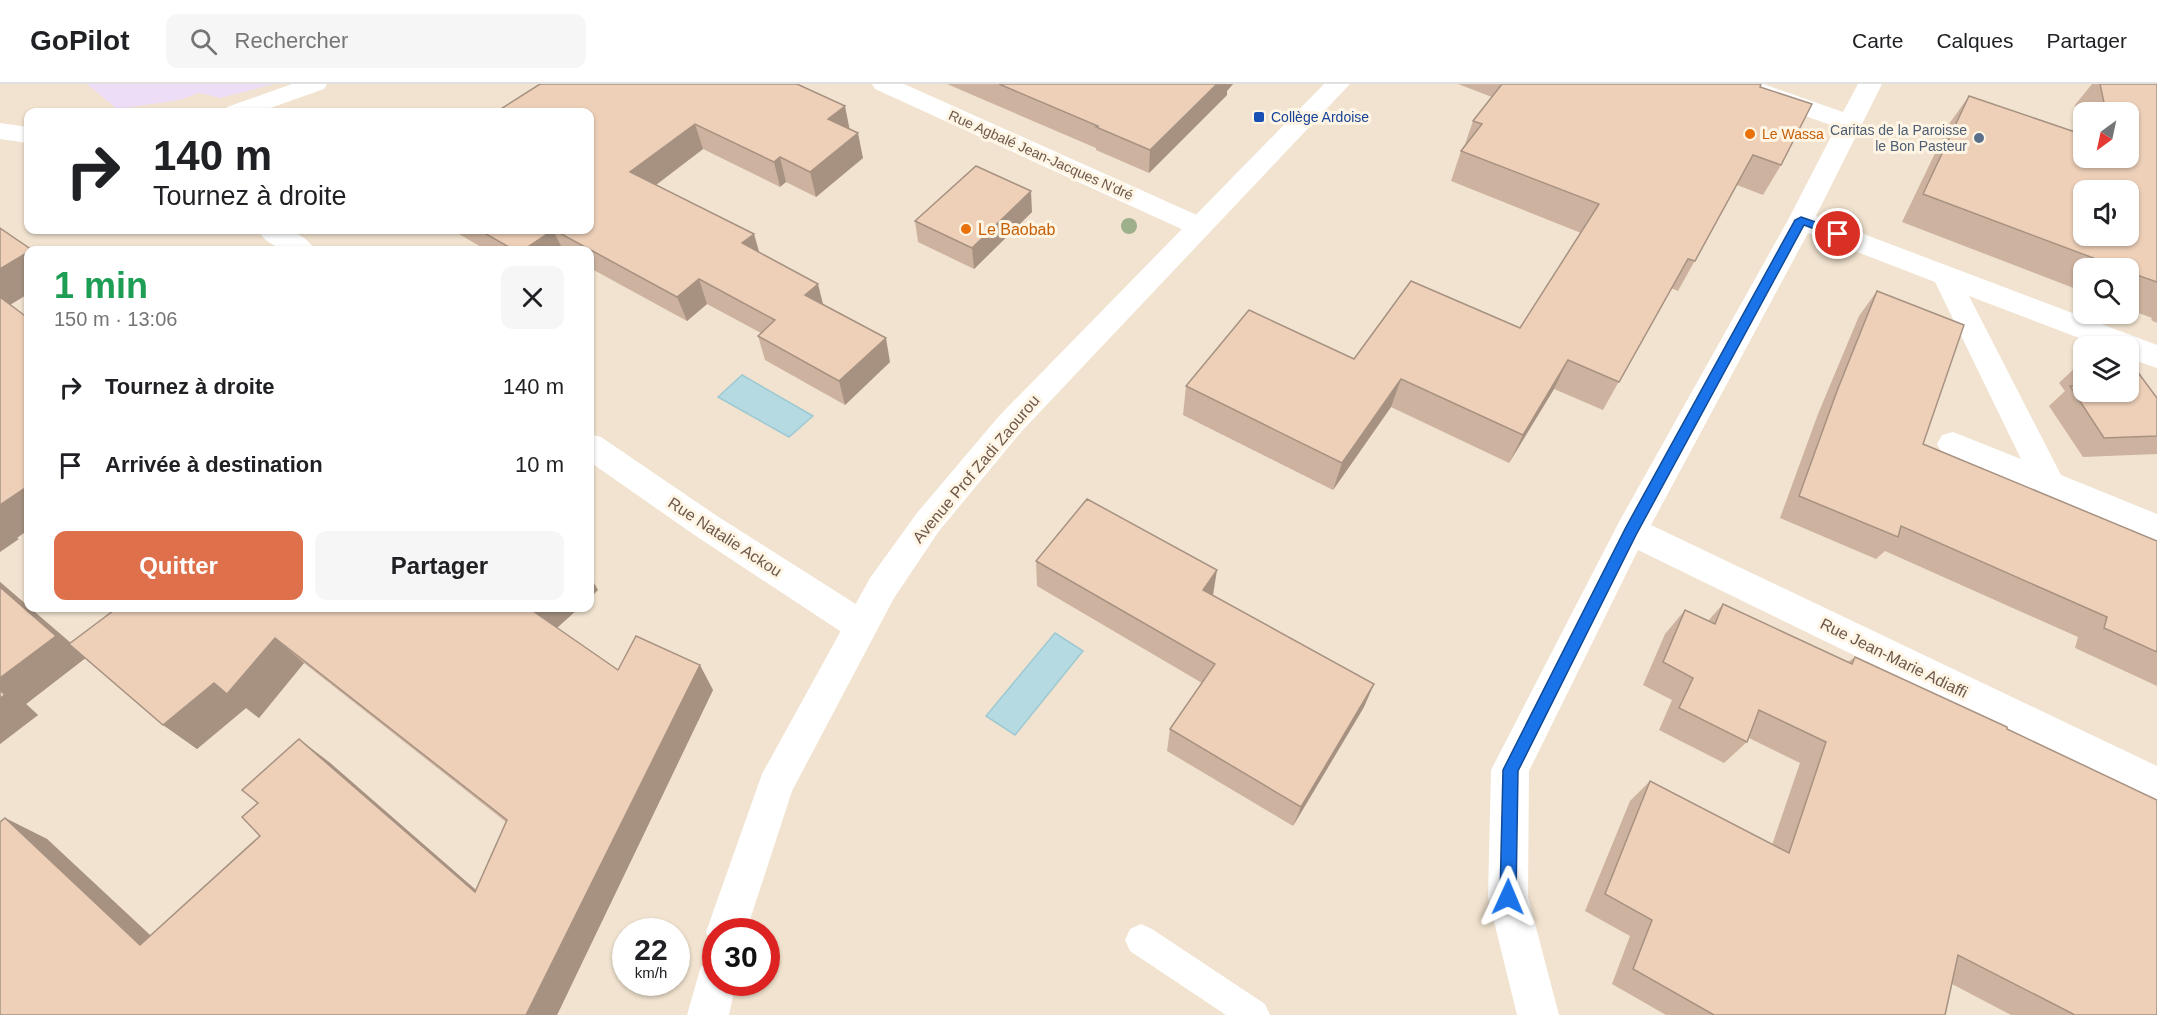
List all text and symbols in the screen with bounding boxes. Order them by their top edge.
search box [166,14,586,68]
text: GoPilot [30,25,130,56]
icon: search [187,25,220,58]
text: Rechercher [235,28,348,53]
text: Carte [1852,29,1903,52]
text: Calques [1936,29,2013,52]
text: Partager [2046,29,2127,52]
north arrow [2073,102,2139,168]
map controls [2073,102,2139,402]
street label: Rue Agbalé Jean-Jacques N'dré [946,107,1136,203]
place label: Collège Ardoise [1271,109,1369,125]
marker: Collège Ardoise [1252,110,1266,124]
place label: Caritas de la Paroisse le Bon Pasteur [1830,122,1967,154]
place label: Le Wassa [1762,126,1824,142]
marker: Le Wassa [1743,127,1757,141]
marker: Caritas de la Paroisse le Bon Pasteur [1972,131,1986,145]
icon: right [54,132,132,210]
text: 140 m [153,132,272,179]
button: sound [2073,180,2139,246]
text: Tournez à droite [153,181,347,211]
pin [1812,208,1863,259]
icon: arrive [1821,217,1854,250]
place label: Le Baobab [978,221,1056,238]
marker: Le Baobab [959,222,973,236]
button: search [2073,258,2139,324]
text: 1 min [54,265,148,306]
button: close [501,266,564,329]
text: 150 m · 13:06 [54,308,177,330]
button: layers [2073,336,2139,402]
icon: right [54,371,87,404]
text: Tournez à droite [105,374,275,399]
text: 140 m [503,374,564,399]
street label: Avenue Prof Zadi Zaourou [909,392,1043,546]
icon: arrive [54,449,87,482]
text: Arrivée à destination [105,452,323,477]
text: 10 m [515,452,564,477]
street label: Rue Natalie Ackou [665,494,785,580]
button: Quitter [54,531,303,600]
button: Partager [315,531,564,600]
street label: Rue Jean-Marie Adiaffi [1818,615,1970,701]
position arrow [1476,865,1540,929]
speed limit sign: 30 [702,918,780,996]
text: 22 [634,933,668,966]
text: km/h [635,964,667,981]

